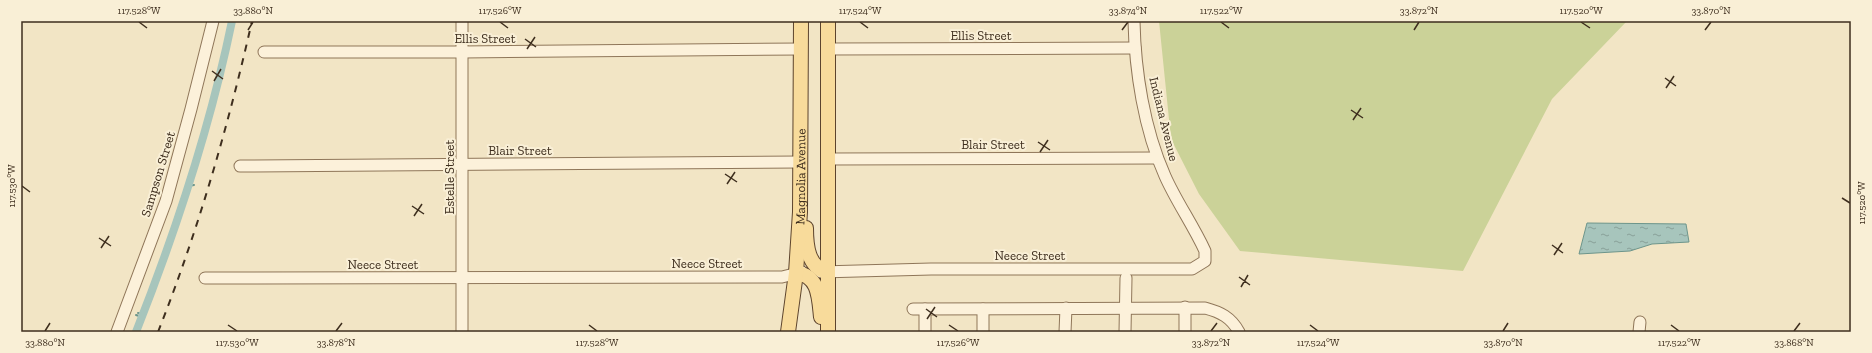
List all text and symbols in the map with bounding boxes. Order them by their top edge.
text: 117.528°W [118,5,161,17]
text: 33.880°N [233,5,273,17]
text: 117.526°W [479,5,522,17]
text: 117.524°W [839,5,882,17]
text: 33.874°N [1109,5,1148,17]
text: 117.522°W [1200,5,1243,17]
text: 33.872°N [1400,5,1439,17]
text: 117.520°W [1559,5,1603,17]
text: 33.870°N [1691,5,1731,17]
street label: Ellis Street [950,28,1012,43]
street label: Ellis Street [454,31,516,46]
street label: Indiana Avenue [1146,75,1182,163]
street label: Sampson Street [138,129,178,219]
street label: Magnolia Avenue [792,129,808,225]
street label: Blair Street [961,137,1025,152]
street label: Estelle Street [442,140,457,214]
street label: Blair Street [488,143,552,158]
text: 117.530°W [6,164,18,207]
text: 117.520°W [1856,181,1868,225]
street label: Neece Street [995,248,1066,263]
street label: Neece Street [672,256,743,271]
street label: Neece Street [348,257,419,272]
text: 33.880°N [25,337,65,349]
text: 117.530°W [216,337,259,349]
text: 33.878°N [317,337,356,349]
text: 117.528°W [576,337,619,349]
text: 117.526°W [937,337,980,349]
text: 33.872°N [1192,337,1231,349]
text: 117.524°W [1297,337,1340,349]
text: 33.870°N [1483,337,1523,349]
text: 117.522°W [1658,337,1701,349]
text: 33.868°N [1774,337,1814,349]

